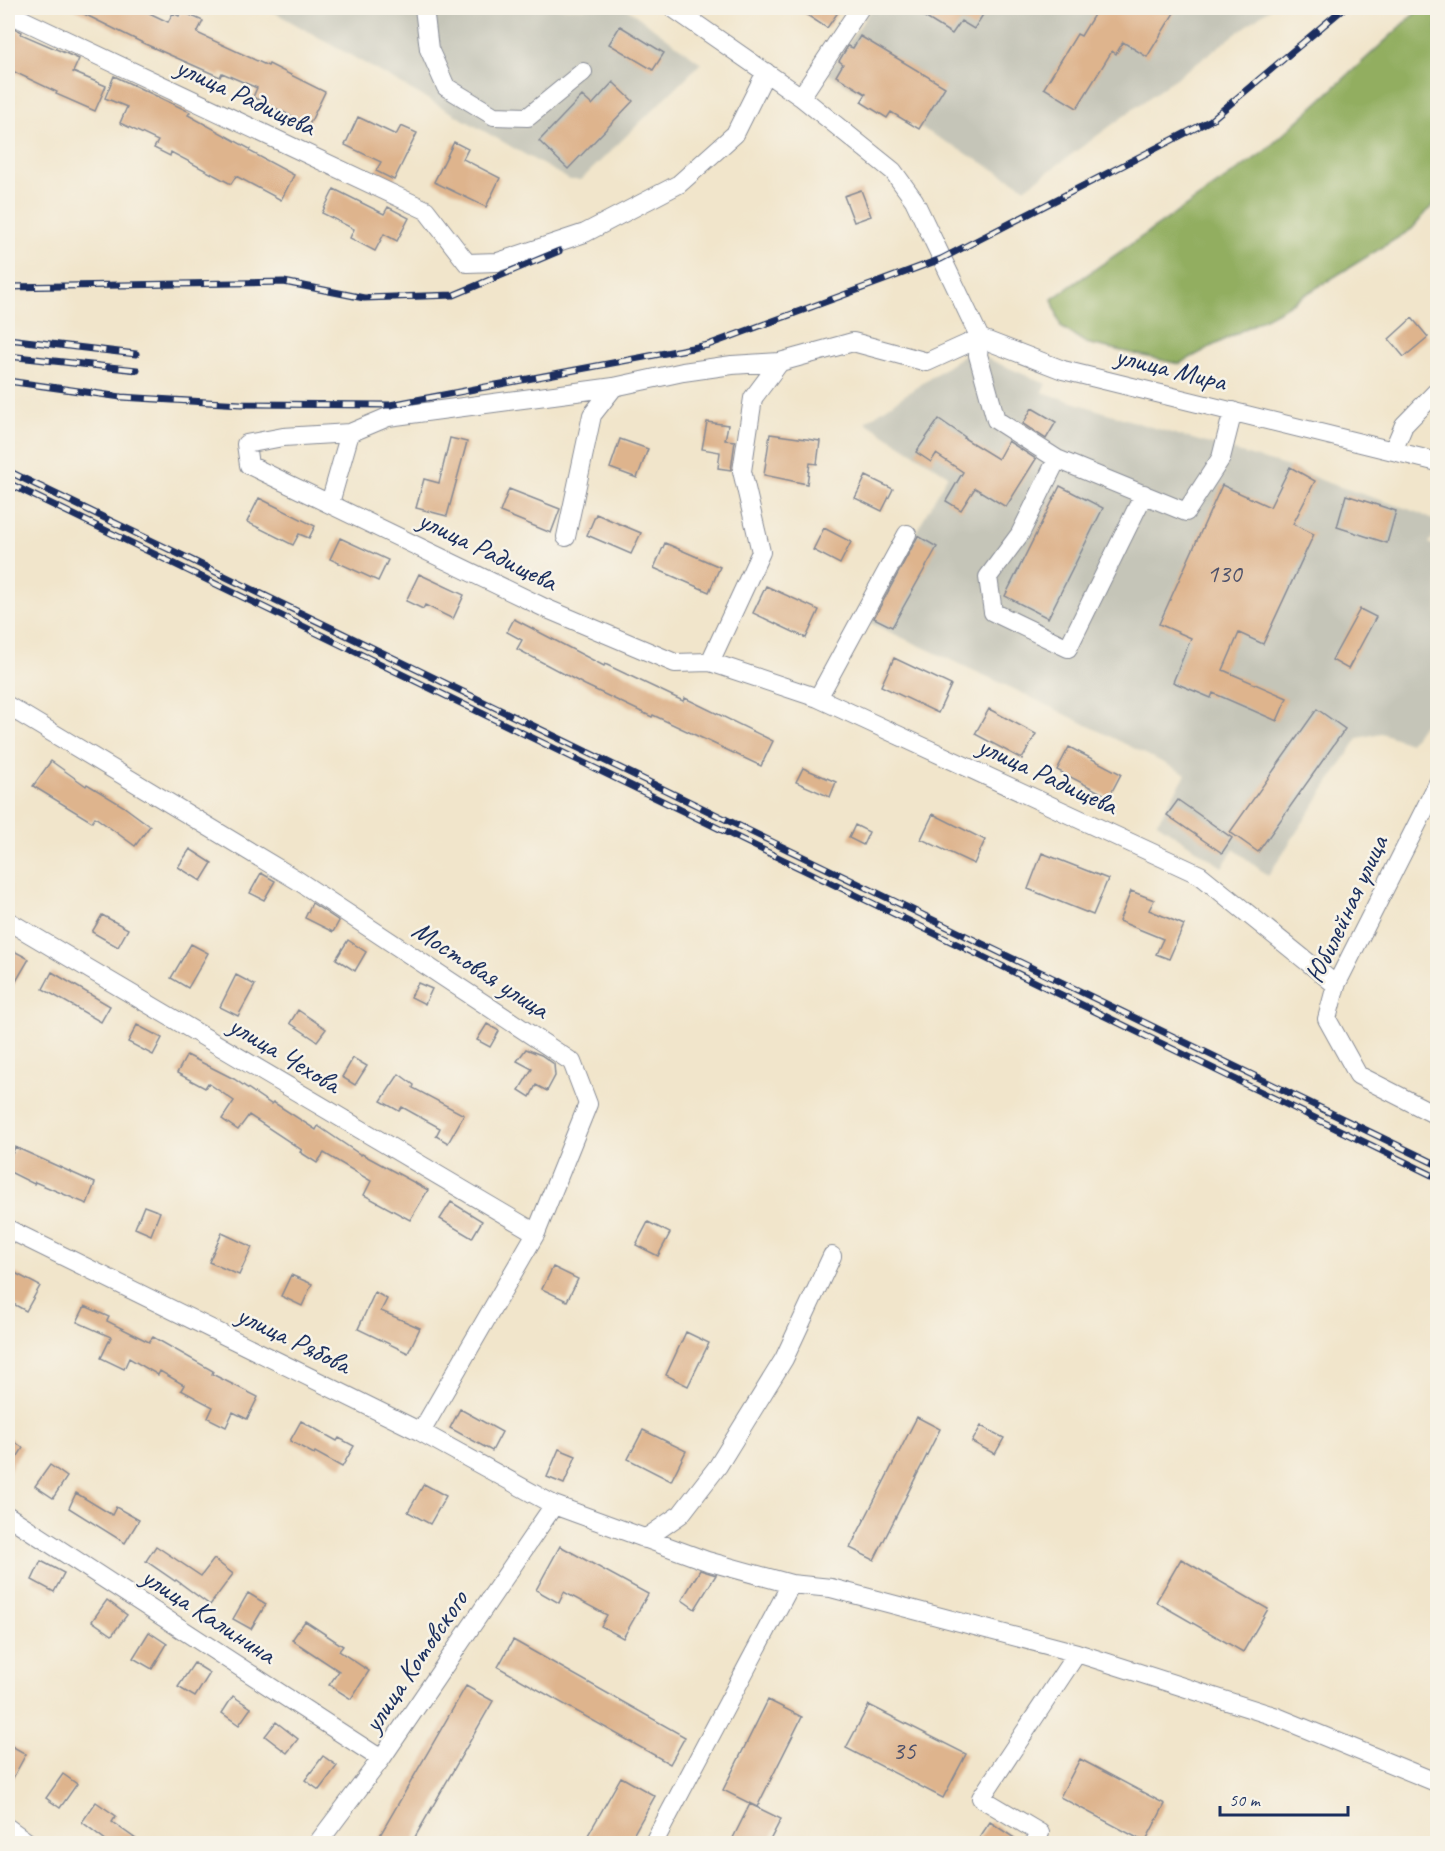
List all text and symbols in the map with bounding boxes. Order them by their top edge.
street label: улица Радищева [169,48,323,144]
street label: улица Мира [1110,337,1232,399]
street label: улица Радищева [411,501,565,599]
house number: 130 [1206,557,1244,590]
street label: улица Радищева [971,727,1125,823]
street label: Юбилейная улица [1297,828,1396,988]
street label: Мостовая улица [406,912,558,1027]
street label: улица Чехова [221,1006,349,1102]
street label: улица Рябова [230,1296,359,1383]
street label: улица Калинина [134,1558,284,1672]
street label: улица Котовского [353,1581,477,1740]
house number: 35 [892,1734,917,1767]
scale bar [1220,1779,1348,1817]
text: 50 m [1229,1789,1262,1811]

